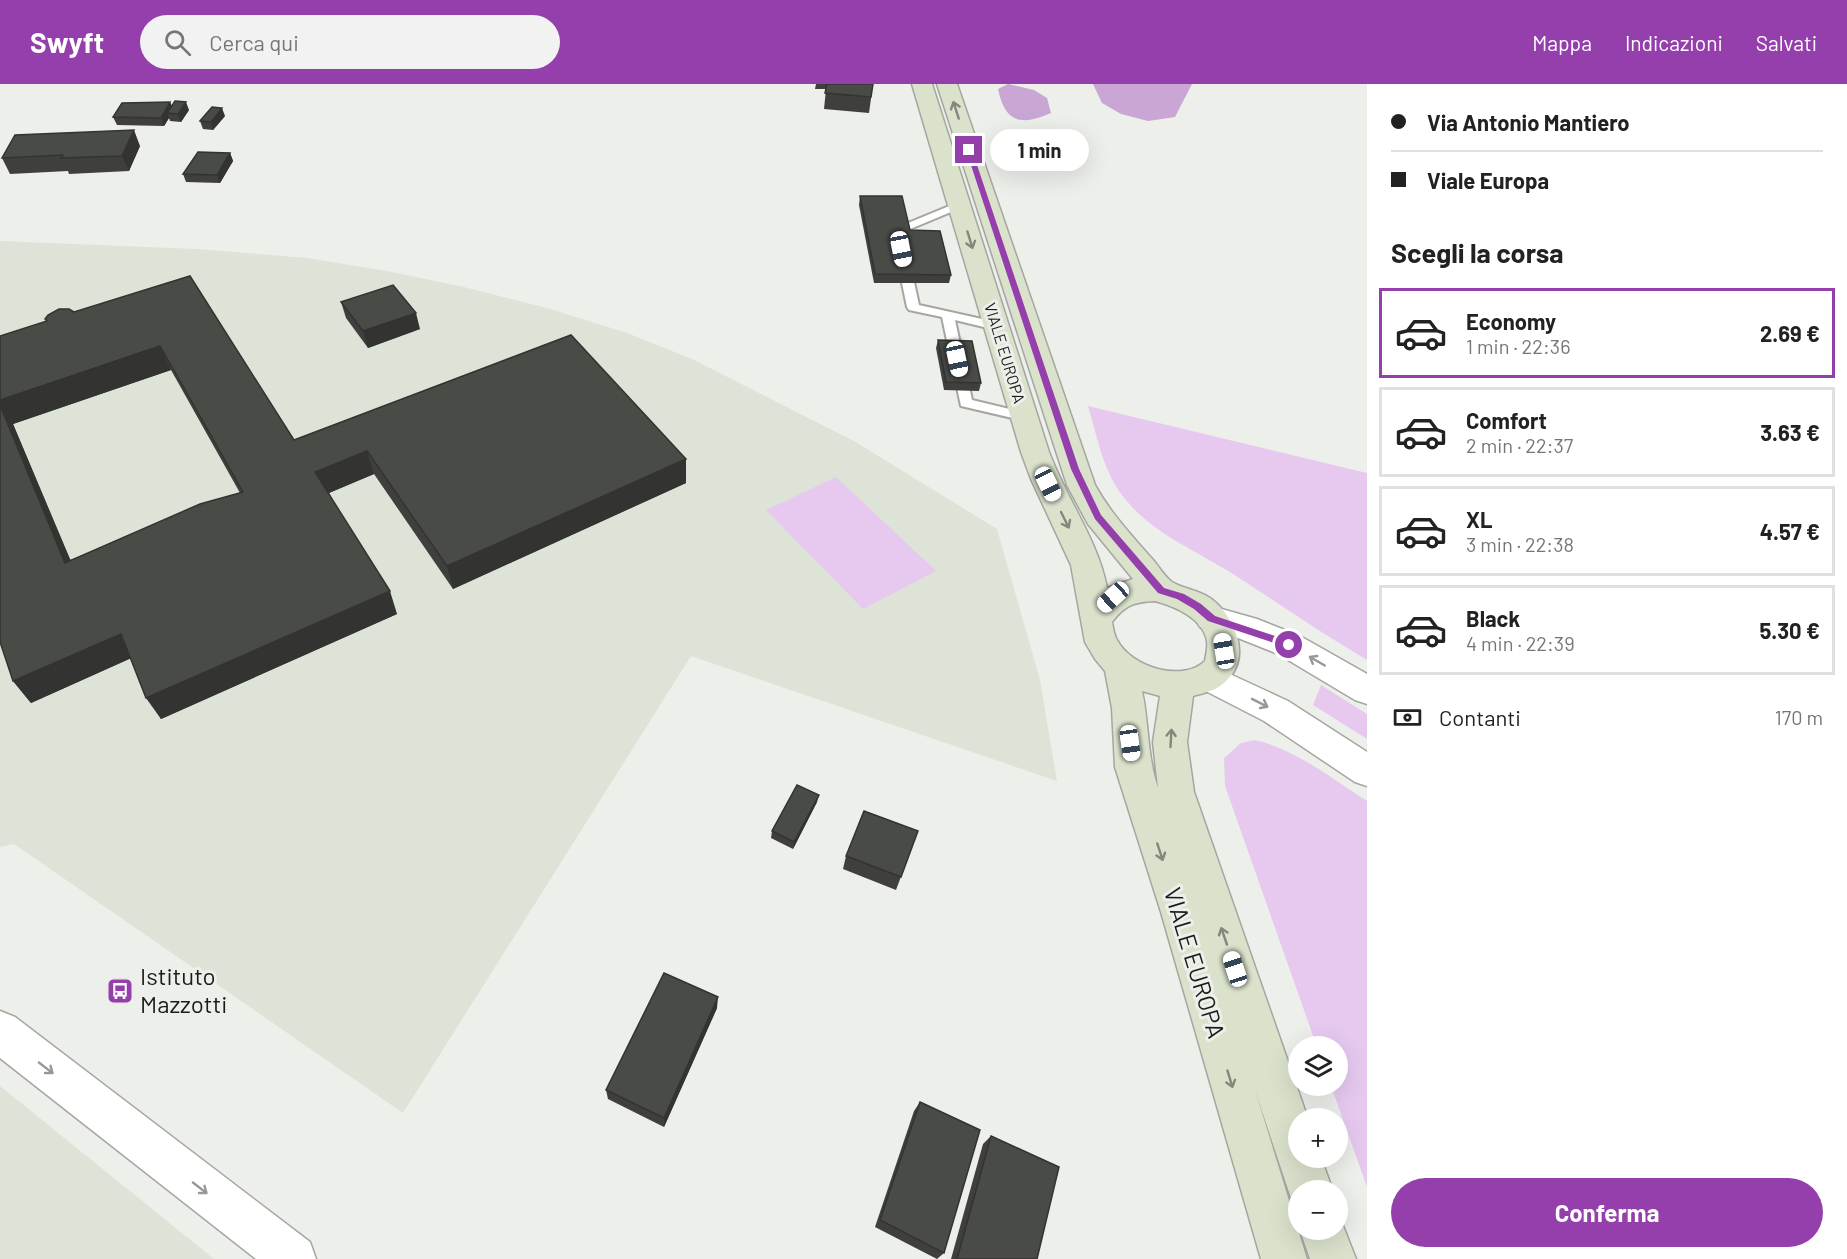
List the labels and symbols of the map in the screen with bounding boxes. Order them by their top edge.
one-way arrow [949,101,960,120]
callout: 1 min [990,129,1089,171]
route end [955,136,982,163]
car [889,230,913,268]
one-way arrow [965,230,976,249]
street label: VIALE EUROPA [981,300,1030,406]
car [944,340,970,378]
car [1032,464,1064,504]
one-way arrow [1060,510,1072,528]
car [1094,578,1132,616]
route start [1275,631,1302,658]
car [1212,632,1236,670]
one-way arrow [1309,654,1326,666]
one-way arrow [1251,698,1269,710]
car [1119,724,1141,762]
one-way arrow [1166,729,1177,749]
one-way arrow [1155,842,1166,861]
street label: VIALE EUROPA [1159,884,1232,1041]
one-way arrow [1218,928,1229,946]
car [1221,949,1249,989]
place label: Istituto Mazzotti [140,961,227,1018]
bus stop icon: Istituto Mazzotti [105,976,135,1006]
one-way arrow [38,1062,54,1075]
one-way arrow [1225,1069,1236,1088]
one-way arrow [192,1181,208,1194]

